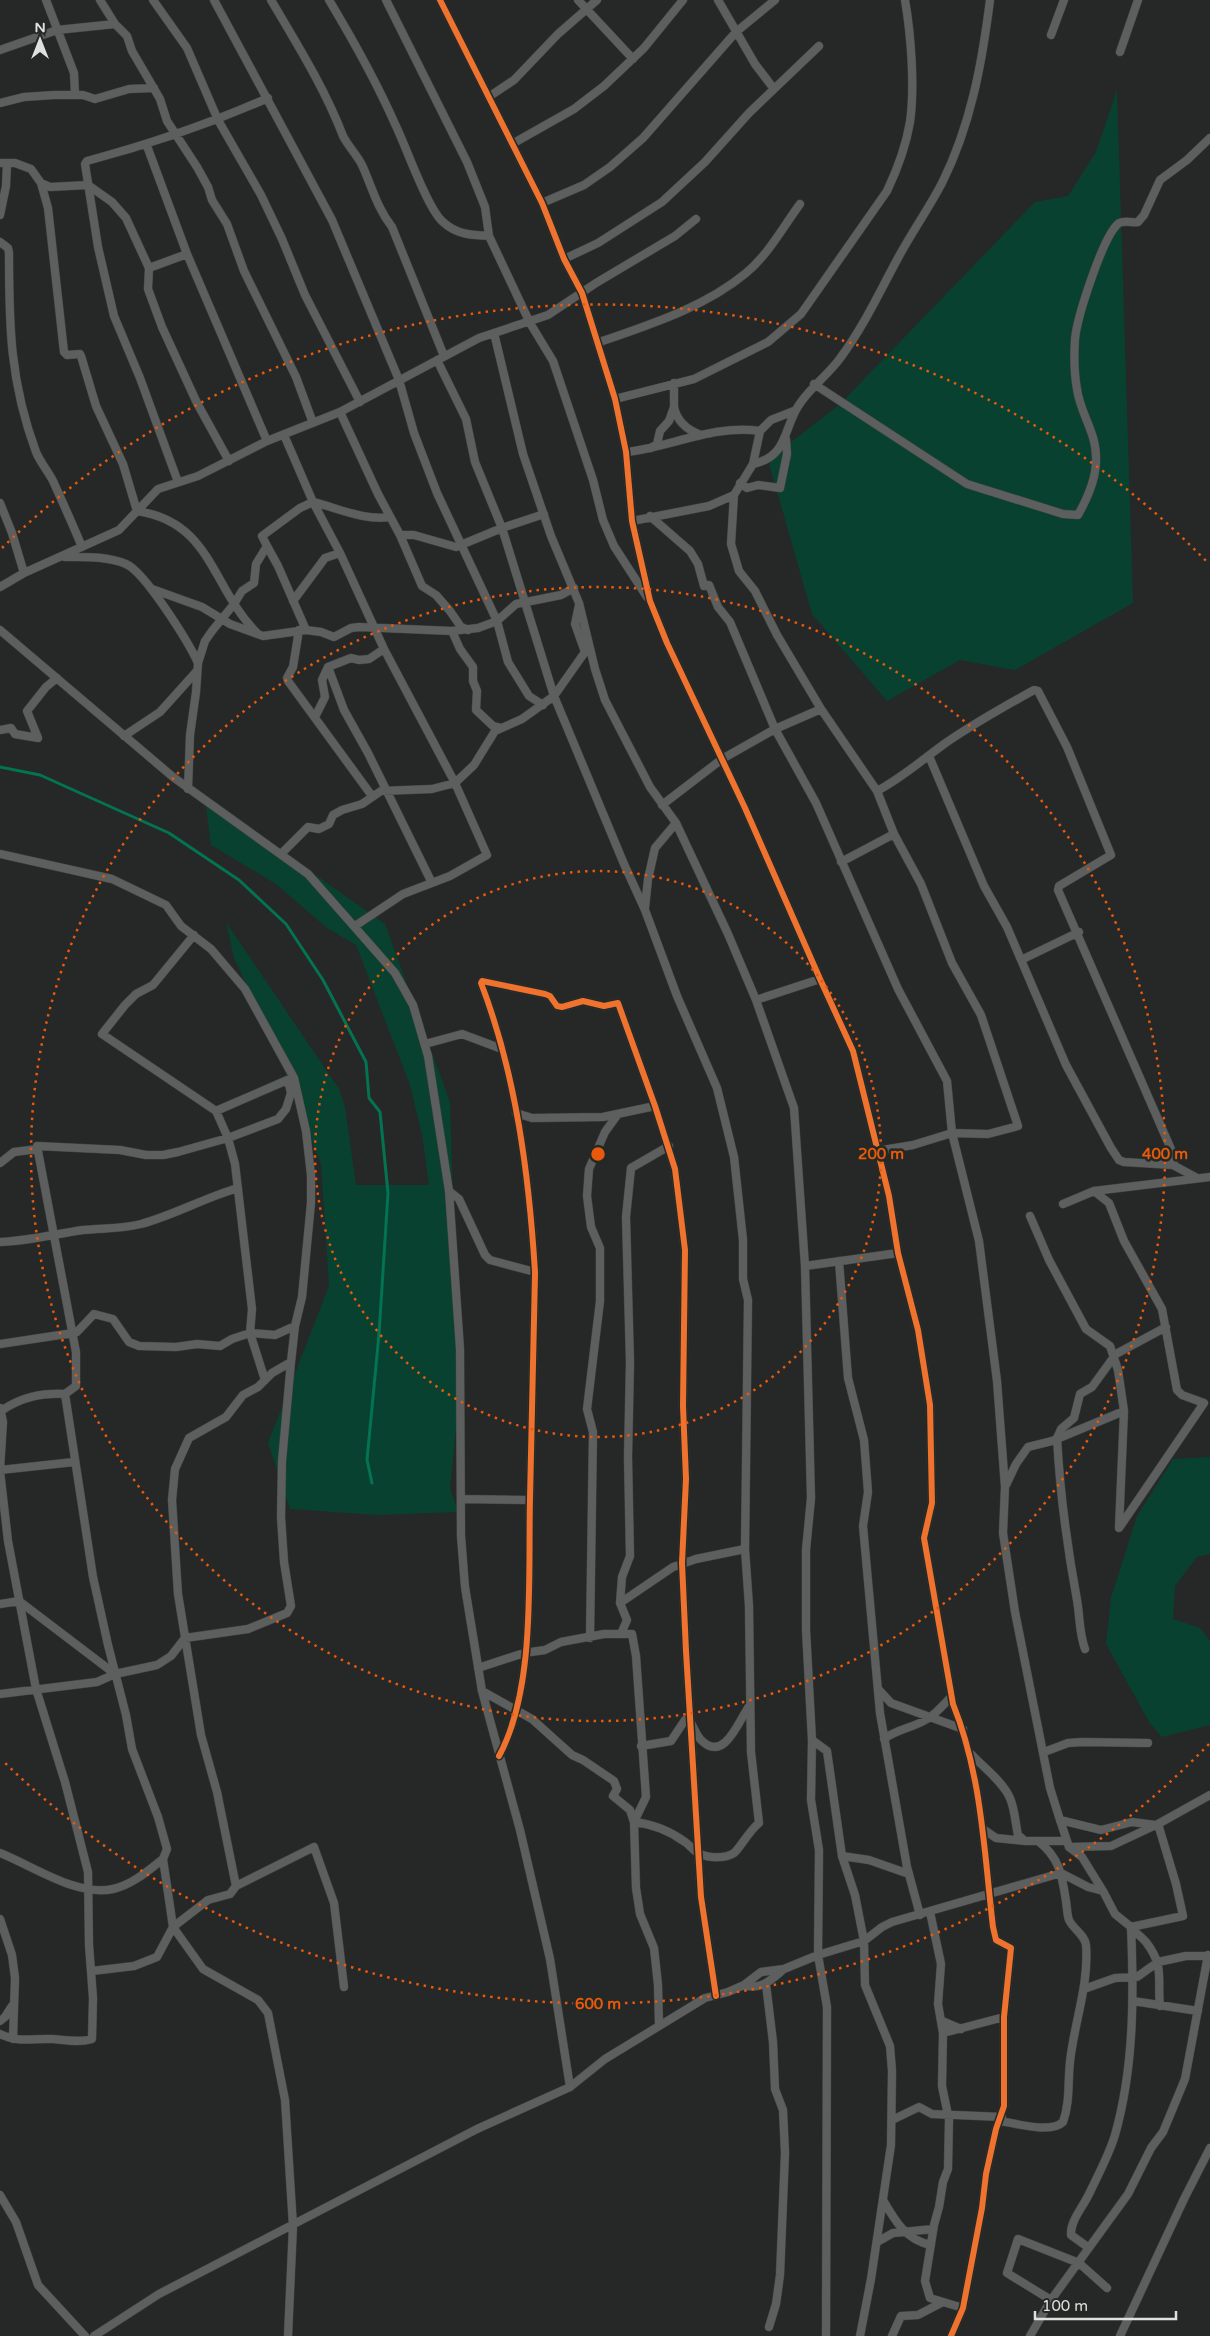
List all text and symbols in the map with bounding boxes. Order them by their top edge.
north arrow [15,15,65,65]
text: N [34,19,46,36]
centre of rings [589,1145,607,1163]
text: 200 m [858,1145,904,1163]
text: 400 m [1142,1145,1188,1163]
text: 600 m [575,1995,621,2013]
scale bar [1035,2288,1176,2320]
text: 100 m [1042,2297,1088,2315]

